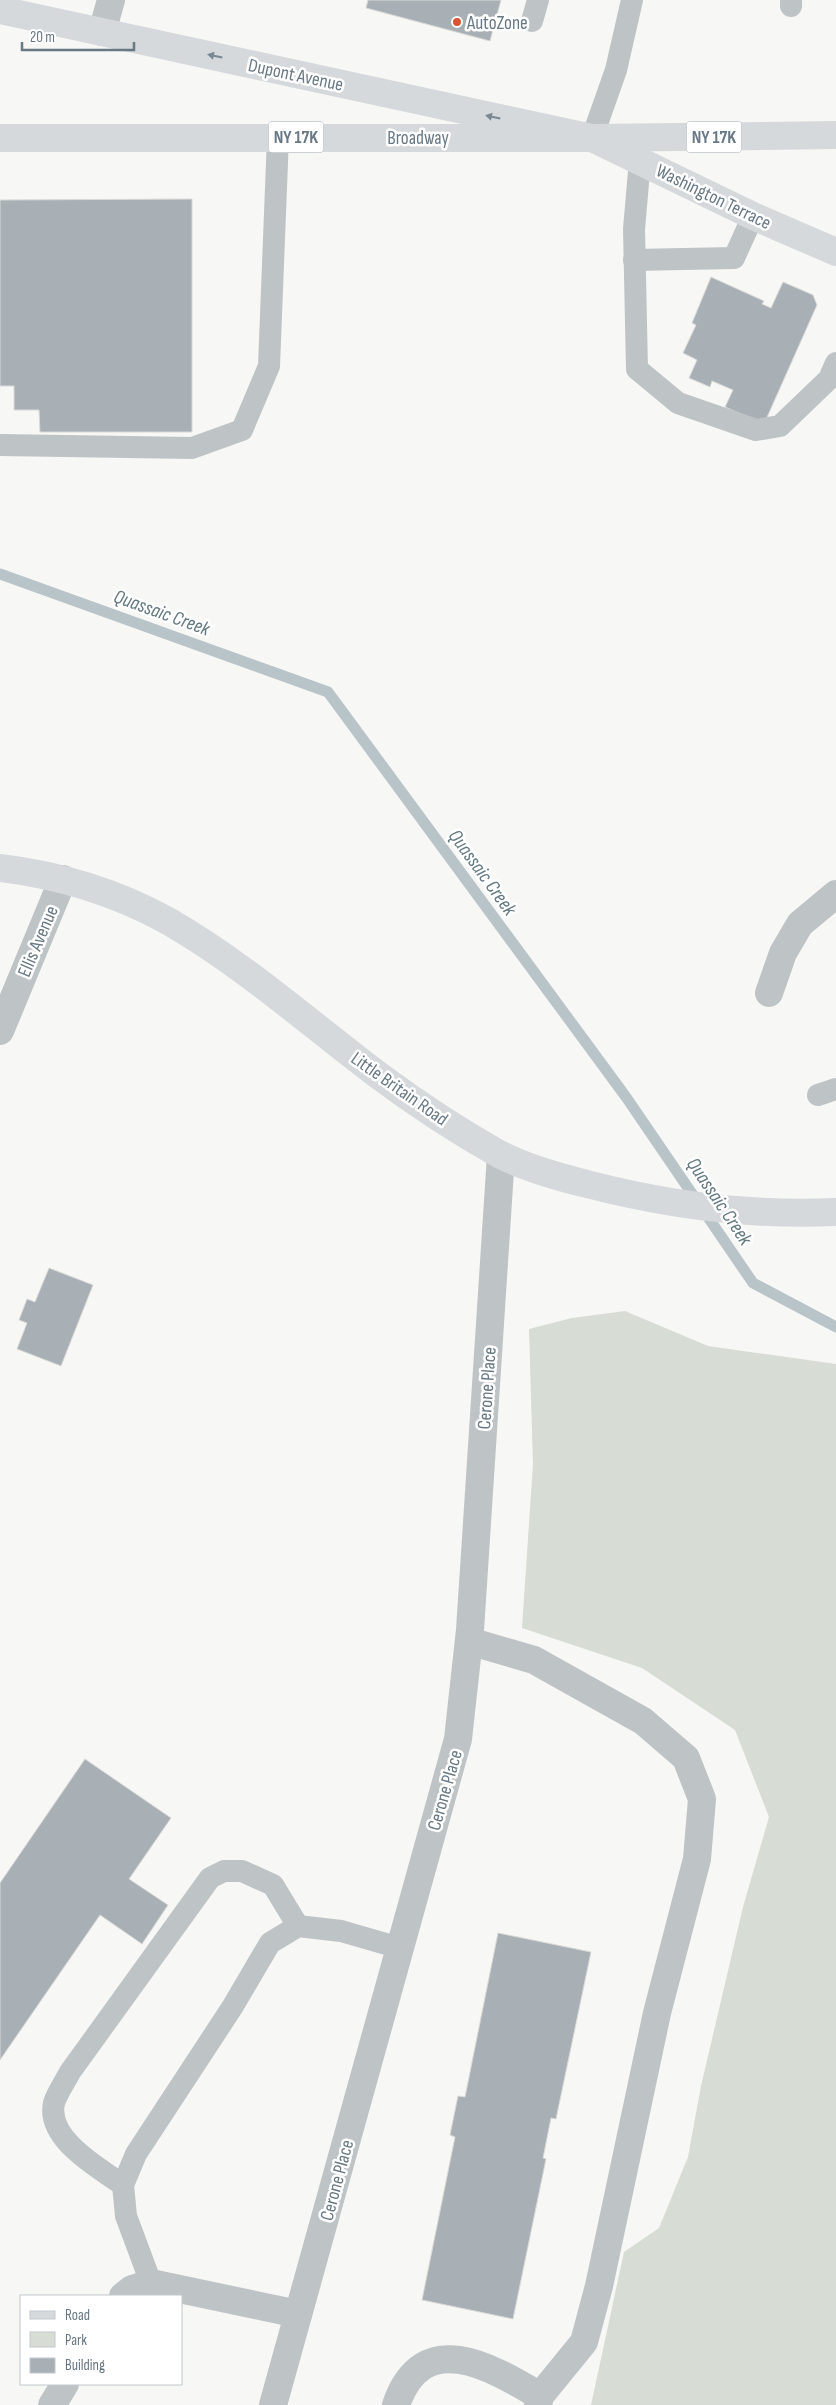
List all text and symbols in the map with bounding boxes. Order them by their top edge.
place label: AutoZone [466,12,528,35]
marker: AutoZone [451,16,463,28]
scale bar [22,20,135,52]
text: 20 m [30,28,55,47]
one-way arrow [206,52,222,60]
street label: Dupont Avenue [246,54,345,97]
one-way arrow [486,113,501,121]
road number: NY 17K [268,121,324,152]
road number: NY 17K [686,121,742,152]
street label: Broadway [387,127,449,150]
street label: Washington Terrace [652,160,775,235]
water label: Quassaic Creek [110,584,213,642]
water label: Quassaic Creek [443,825,522,921]
street label: Ellis Avenue [13,903,64,981]
street label: Little Britain Road [346,1047,452,1131]
water label: Quassaic Creek [681,1153,758,1250]
street label: Cerone Place [473,1346,502,1430]
street label: Cerone Place [423,1748,468,1833]
street label: Cerone Place [316,2138,359,2223]
legend [20,2295,182,2385]
text: Road [65,2306,90,2325]
text: Park [65,2331,87,2350]
text: Building [65,2356,105,2375]

